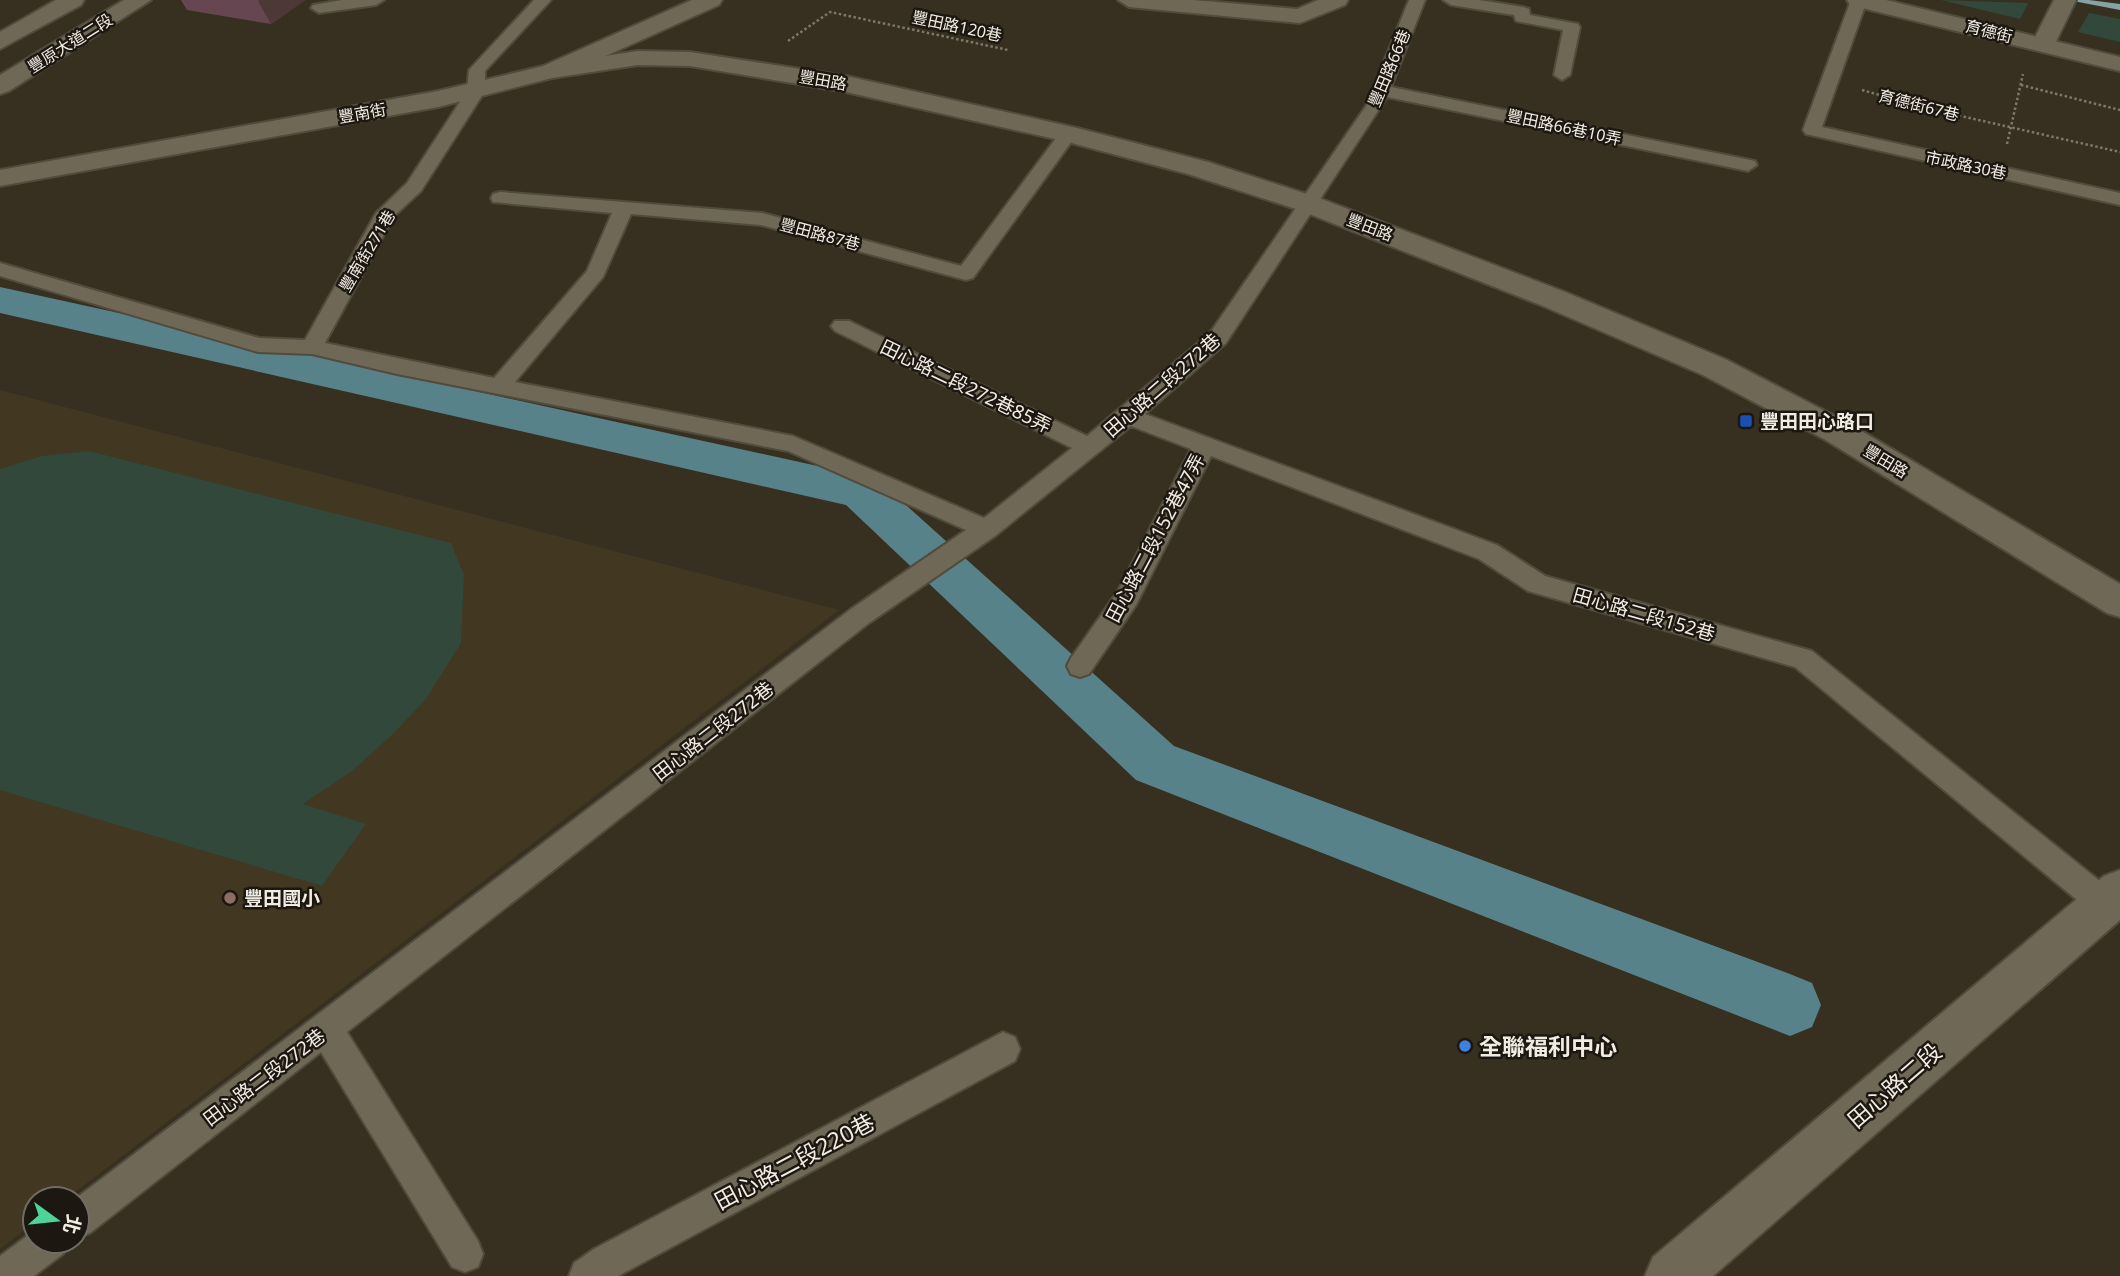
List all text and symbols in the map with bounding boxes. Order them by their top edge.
street label: 豐田路120巷 [910,6,1004,46]
street label: 豐原大道二段 [23,8,117,78]
street label: 育德街 [1963,15,2015,47]
street label: 豐田路66巷 [1363,26,1415,110]
street label: 豐田路 [797,65,849,95]
street label: 育德街67巷 [1876,84,1962,126]
street label: 豐南街 [336,98,388,128]
street label: 豐田路66巷10弄 [1505,104,1623,150]
street label: 市政路30巷 [1923,146,2009,184]
street label: 豐南街271巷 [334,206,400,296]
street label: 豐田路 [1344,208,1396,246]
street label: 豐田路87巷 [777,213,863,255]
street label: 田心路二段272巷 [1098,327,1226,443]
street label: 田心路二段272巷85弄 [876,333,1056,439]
place label: 豐田田心路口 [1760,408,1874,434]
marker: 豐田田心路口 [1738,413,1754,429]
street label: 豐田路 [1860,439,1912,483]
street label: 田心路二段152巷47弄 [1100,449,1210,627]
street label: 田心路二段152巷 [1570,581,1718,647]
street label: 田心路二段272巷 [647,676,779,786]
place label: 豐田國小 [244,885,320,911]
marker: 豐田國小 [222,890,238,906]
street label: 田心路二段272巷 [198,1023,330,1131]
place label: 全聯福利中心 [1479,1030,1617,1062]
street label: 田心路二段 [1840,1035,1948,1135]
marker: 全聯福利中心 [1457,1038,1473,1054]
street label: 田心路二段220巷 [708,1105,880,1217]
north arrow [21,1185,91,1255]
text: 北 [57,1212,87,1237]

